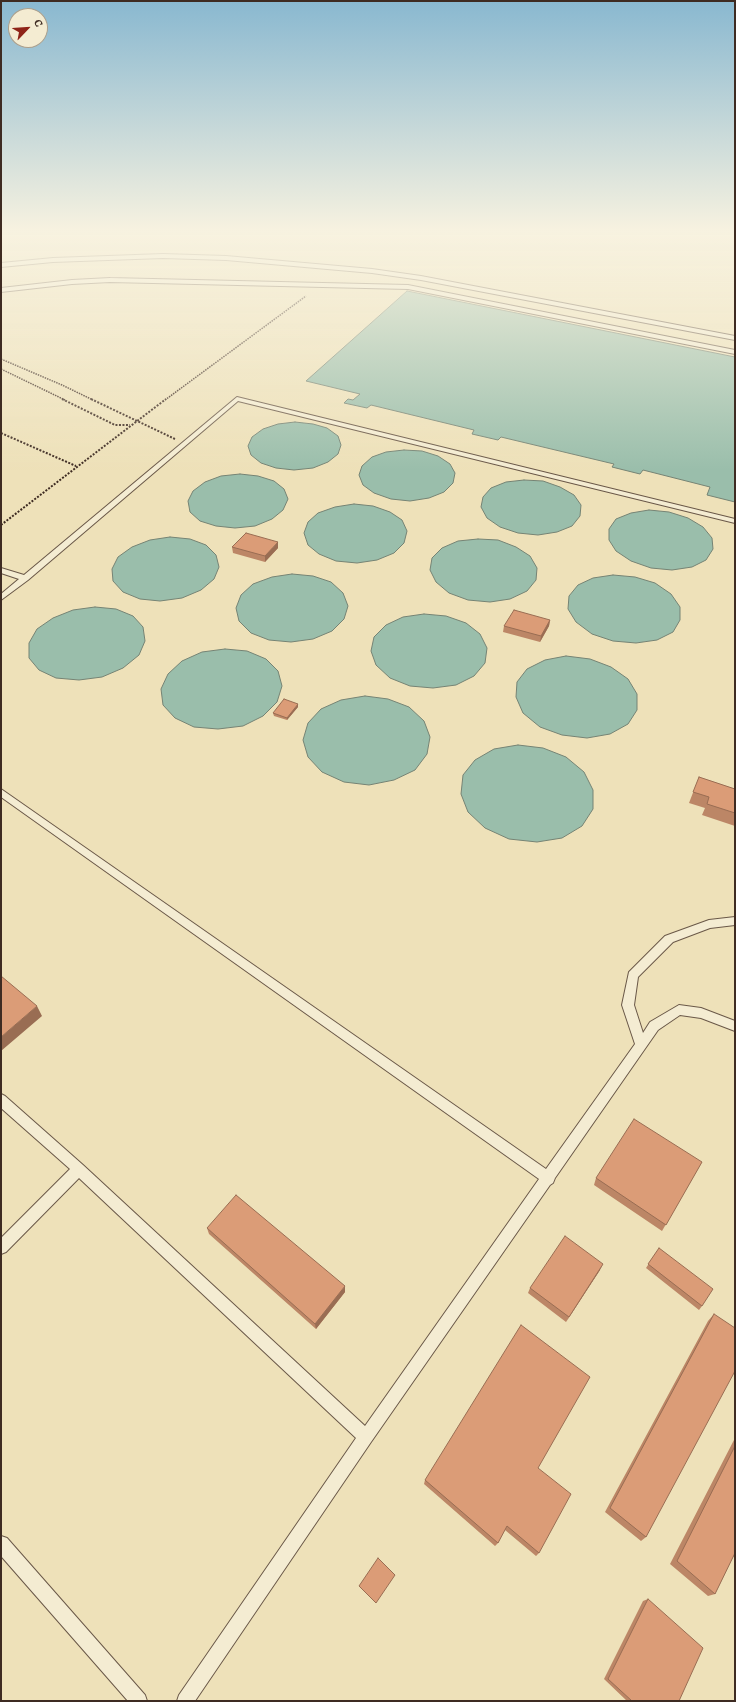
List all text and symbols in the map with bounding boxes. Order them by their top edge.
north arrow [8,8,48,48]
text: С [30,17,47,29]

